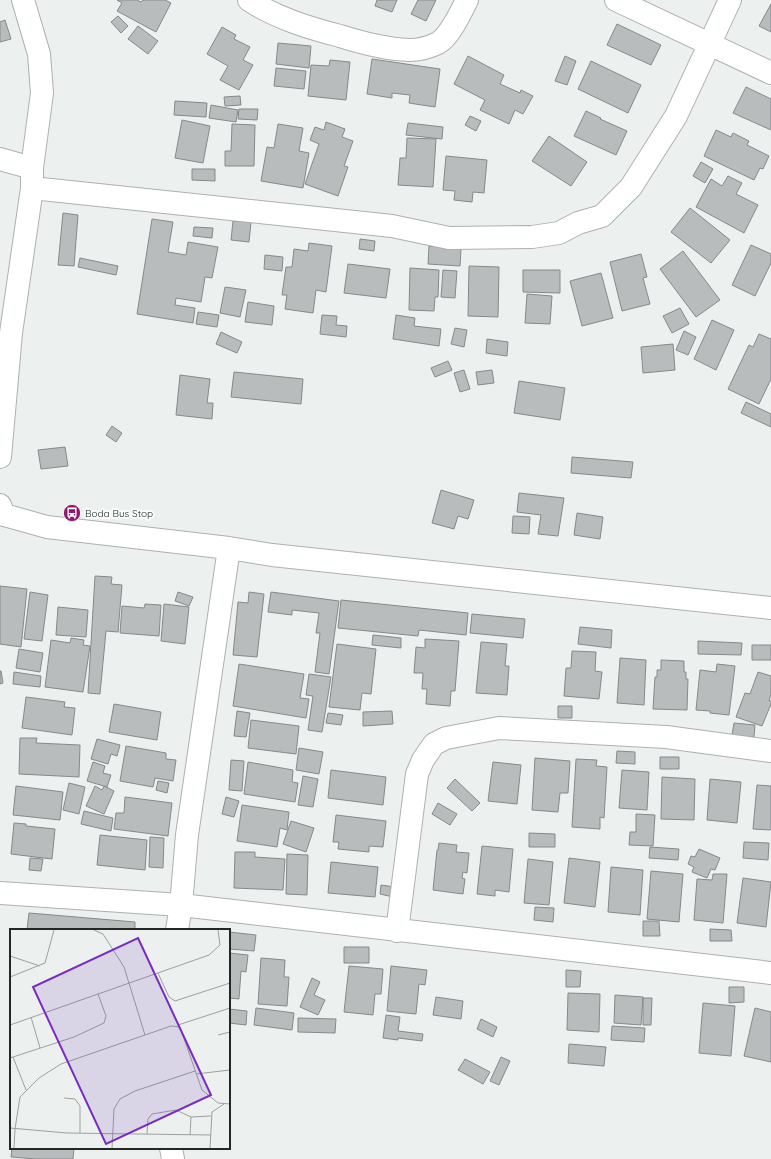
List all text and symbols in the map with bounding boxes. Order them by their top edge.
bus stop icon: Boda Bus Stop [62,503,82,523]
place label: Boda Bus Stop [85,507,153,520]
inset map [10,929,230,1149]

